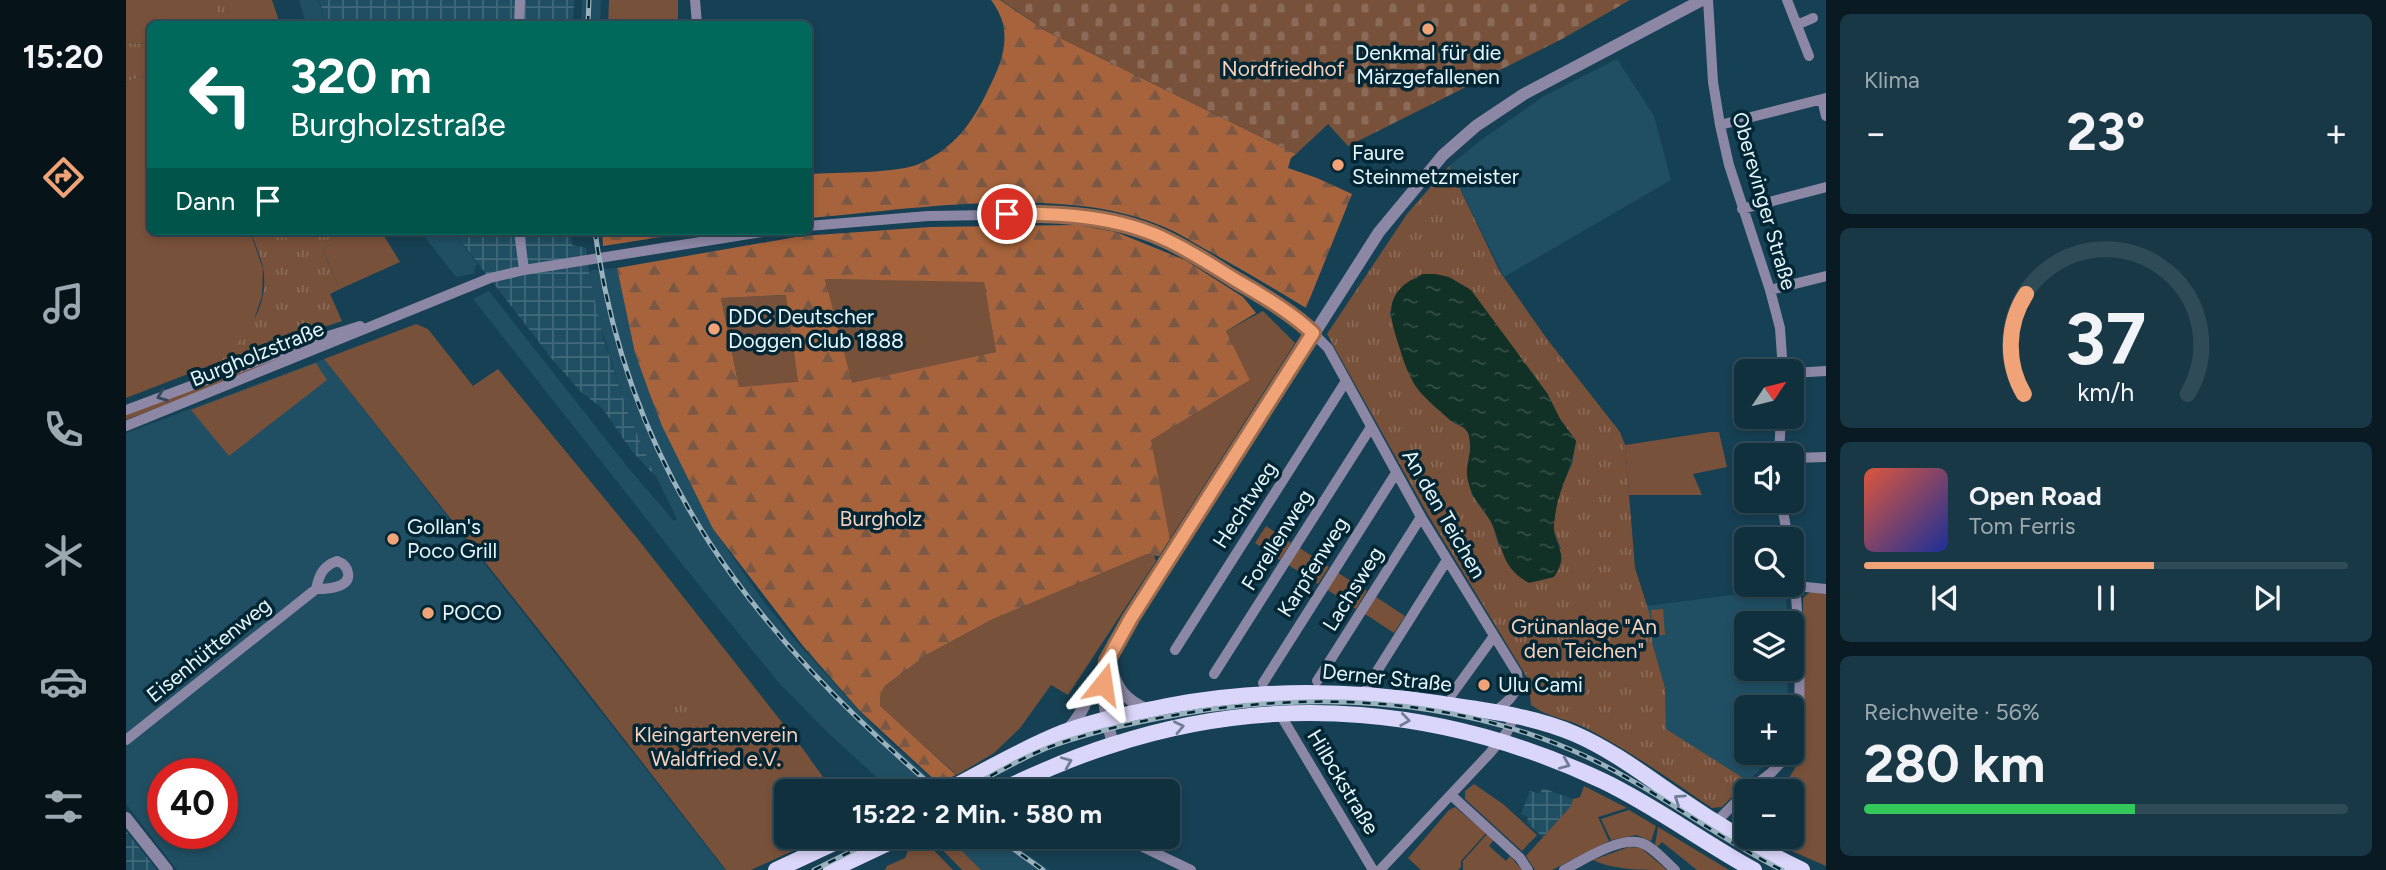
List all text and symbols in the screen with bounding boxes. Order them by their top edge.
marker: Denkmal für die Märzgefallenen [1420,21,1436,37]
text: 15:20 [23,38,104,76]
place label: Denkmal für die Märzgefallenen [1355,40,1501,89]
text: 320 m [290,46,432,105]
icon: left [175,49,266,140]
park label: Nordfriedhof [1222,56,1345,81]
text: Klima [1864,66,1920,94]
text: 23° [2067,101,2145,163]
text: Burgholzstraße [290,106,506,144]
street label: Oberevinger Straße [1727,109,1802,293]
text: − [1864,110,1888,156]
text: + [2324,110,2348,156]
place label: Faure Steinmetzmeister [1352,140,1519,189]
icon: directions [39,153,88,202]
marker: Faure Steinmetzmeister [1330,157,1346,173]
icon: arrive [249,182,287,220]
pin [977,184,1037,244]
text: Dann [175,185,235,217]
icon: arrive [988,195,1026,233]
icon: music [39,279,88,328]
text: 37 [2066,295,2146,382]
place label: DDC Deutscher Doggen Club 1888 [728,304,904,353]
street label: Burgholzstraße [186,315,327,392]
marker: DDC Deutscher Doggen Club 1888 [706,321,722,337]
north arrow [1734,359,1804,429]
map controls [1734,359,1804,849]
text: km/h [2077,377,2135,407]
one-way arrow [157,388,169,402]
icon: phone [39,405,88,454]
button: sound [1734,443,1804,513]
street label: An den Teichen [1397,445,1491,583]
street label: Hechtweg [1207,457,1282,553]
text: Open Road [1969,480,2102,512]
street label: Forellenweg [1236,485,1317,595]
park label: Burgholz [840,506,922,531]
street label: Karpfenweg [1272,512,1353,622]
text: Tom Ferris [1969,512,2075,540]
place label: Gollan's Poco Grill [407,514,497,563]
button: search [1734,527,1804,597]
icon: climate [39,531,88,580]
marker: Gollan's Poco Grill [385,531,401,547]
street label: Lachsweg [1317,542,1388,635]
icon: previous [1926,579,1964,617]
icon: pause [2087,579,2125,617]
icon: next [2248,579,2286,617]
street label: Eisenhüttenweg [142,592,276,707]
place label: POCO [442,600,502,625]
marker: POCO [420,605,436,621]
button: layers [1734,611,1804,681]
park label: Grünanlage "An den Teichen" [1511,614,1657,663]
position arrow [1066,647,1140,721]
icon: car [39,657,88,706]
street label: Derner Straße [1321,658,1453,697]
place label: Ulu Cami [1498,672,1583,697]
marker: Ulu Cami [1476,677,1492,693]
button: + [1734,695,1804,765]
text: Reichweite · 56% [1864,698,2040,726]
one-way arrow [1400,712,1411,727]
one-way arrow [1173,721,1185,736]
park label: Kleingartenverein Waldfried e.V. [634,722,798,771]
street label: Hilbckstraße [1302,725,1385,839]
text: 280 km [1864,733,2045,795]
one-way arrow [1060,756,1072,770]
one-way arrow [1557,756,1570,770]
speed limit sign: 40 [147,758,238,849]
button: − [1734,779,1804,849]
icon: filters [39,782,88,831]
one-way arrow [1674,795,1687,807]
text: 15:22 · 2 Min. · 580 m [852,798,1102,830]

